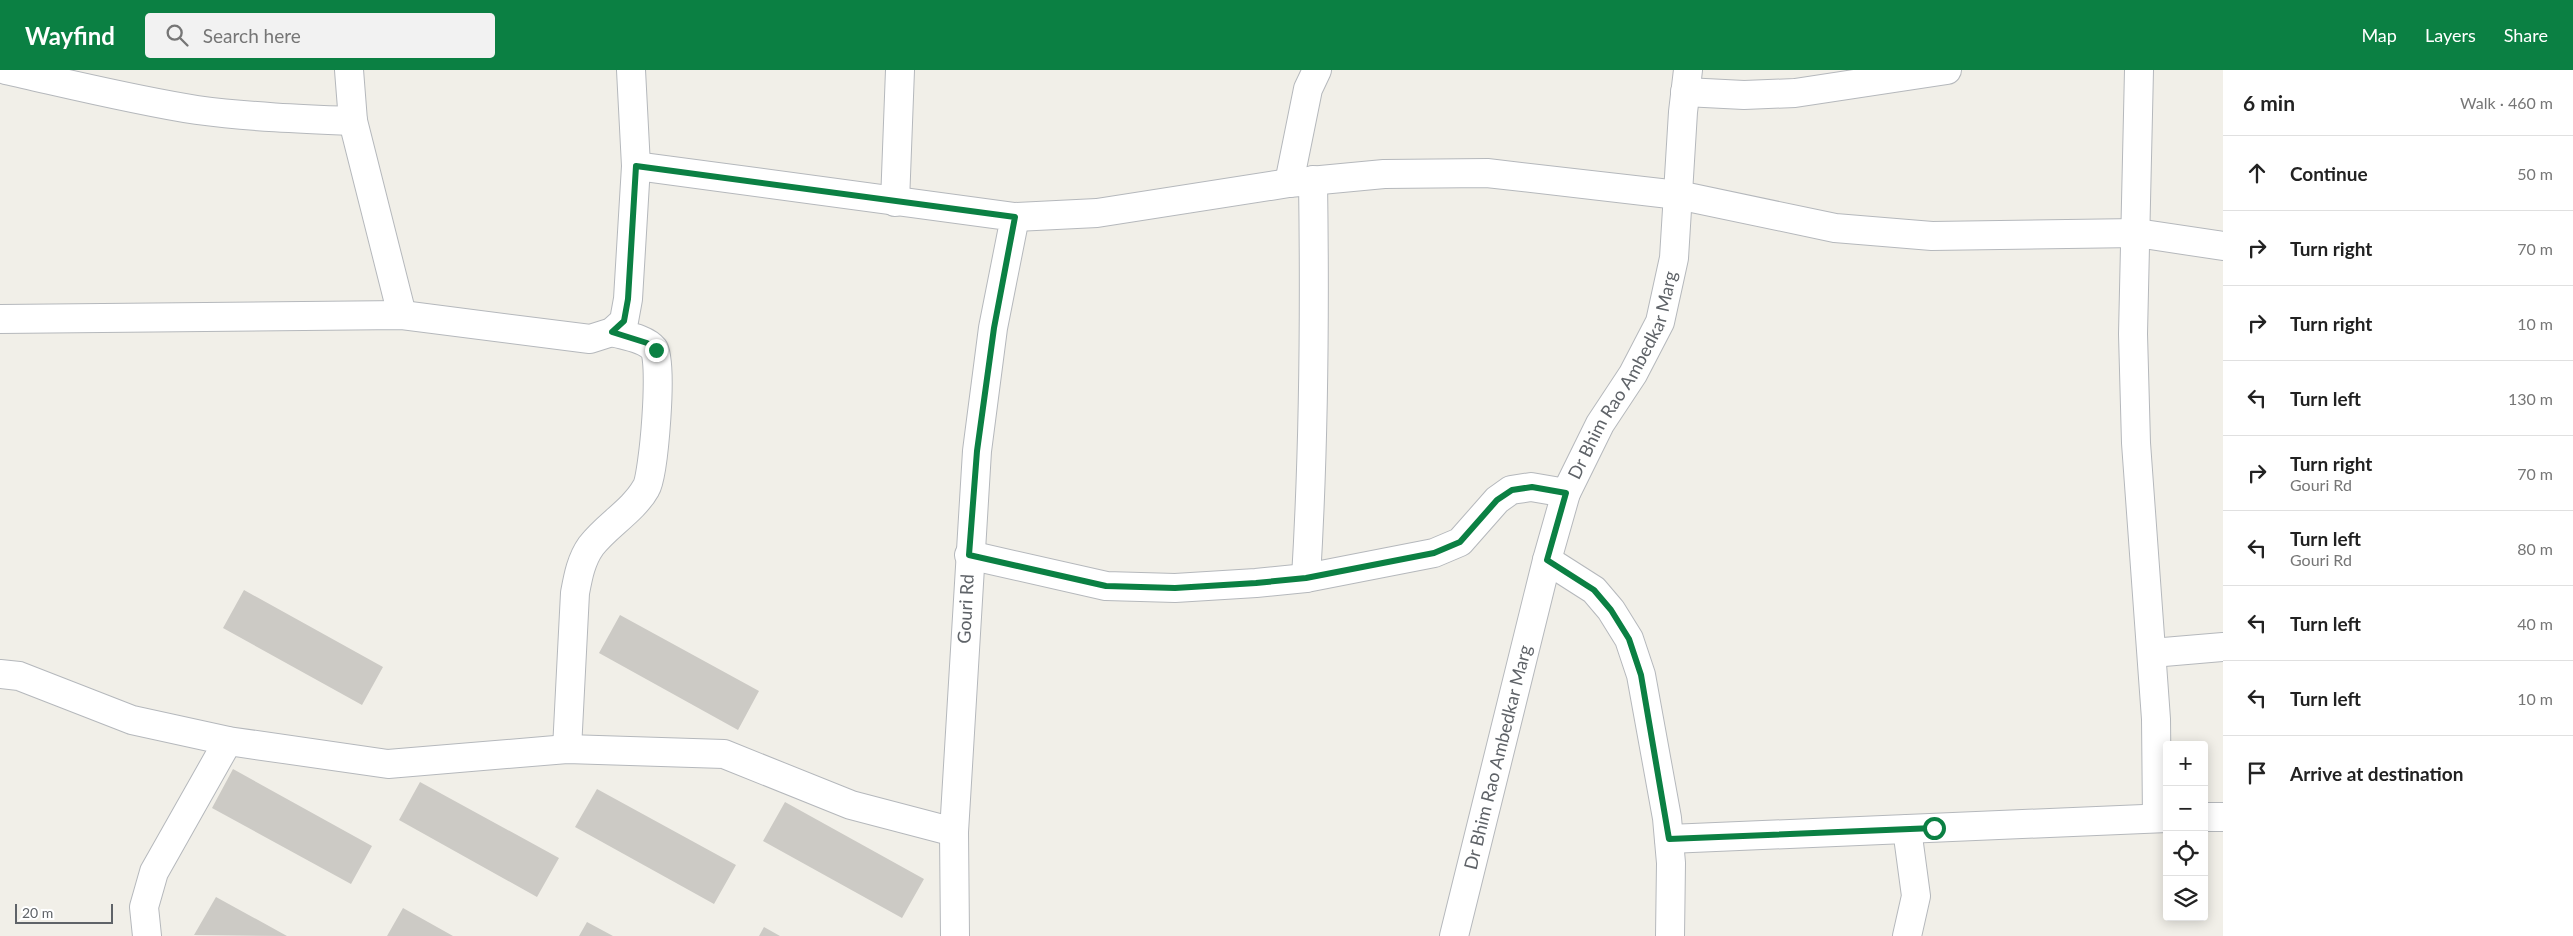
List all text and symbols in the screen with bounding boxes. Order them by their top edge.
search box [145,13,495,58]
text: Wayfind [25,21,115,50]
icon: search [163,21,191,49]
text: Search here [203,24,301,47]
text: Map [2361,24,2397,46]
text: Layers [2425,24,2476,46]
text: Share [2504,24,2548,46]
text: 6 min [2243,90,2295,115]
text: Walk · 460 m [2460,93,2553,112]
icon: ahead [2243,159,2271,187]
text: Continue [2290,162,2368,185]
text: 50 m [2517,164,2553,183]
icon: right [2243,234,2271,262]
text: Turn right [2290,237,2372,260]
text: 70 m [2517,239,2553,258]
street label: Dr Bhim Rao Ambedkar Marg [1563,269,1681,482]
icon: right [2243,309,2271,337]
text: Turn right [2290,312,2372,335]
text: 10 m [2517,314,2553,333]
route end [645,339,668,362]
icon: left [2243,384,2271,412]
text: Turn left [2290,387,2361,410]
text: 130 m [2508,389,2553,408]
text: Turn right [2290,452,2372,475]
icon: right [2243,459,2271,487]
text: 70 m [2517,464,2553,483]
text: Gouri Rd [2290,475,2352,494]
text: Turn left [2290,527,2361,550]
icon: left [2243,534,2271,562]
text: 80 m [2517,539,2553,558]
text: Gouri Rd [2290,550,2352,569]
street label: Gouri Rd [952,574,978,644]
icon: left [2243,609,2271,637]
text: Turn left [2290,612,2361,635]
text: 40 m [2517,614,2553,633]
street label: Dr Bhim Rao Ambedkar Marg [1459,643,1536,872]
icon: left [2243,684,2271,712]
text: Turn left [2290,687,2361,710]
text: 10 m [2517,689,2553,708]
map controls [2163,741,2208,921]
button: + [2163,741,2208,786]
icon: arrive [2243,759,2271,787]
text: Arrive at destination [2290,762,2463,785]
button: − [2163,786,2208,831]
route start [1923,817,1946,840]
button: locate [2163,831,2208,876]
button: layers [2163,876,2208,921]
scale bar [15,901,112,924]
text: 20 m [22,904,53,921]

